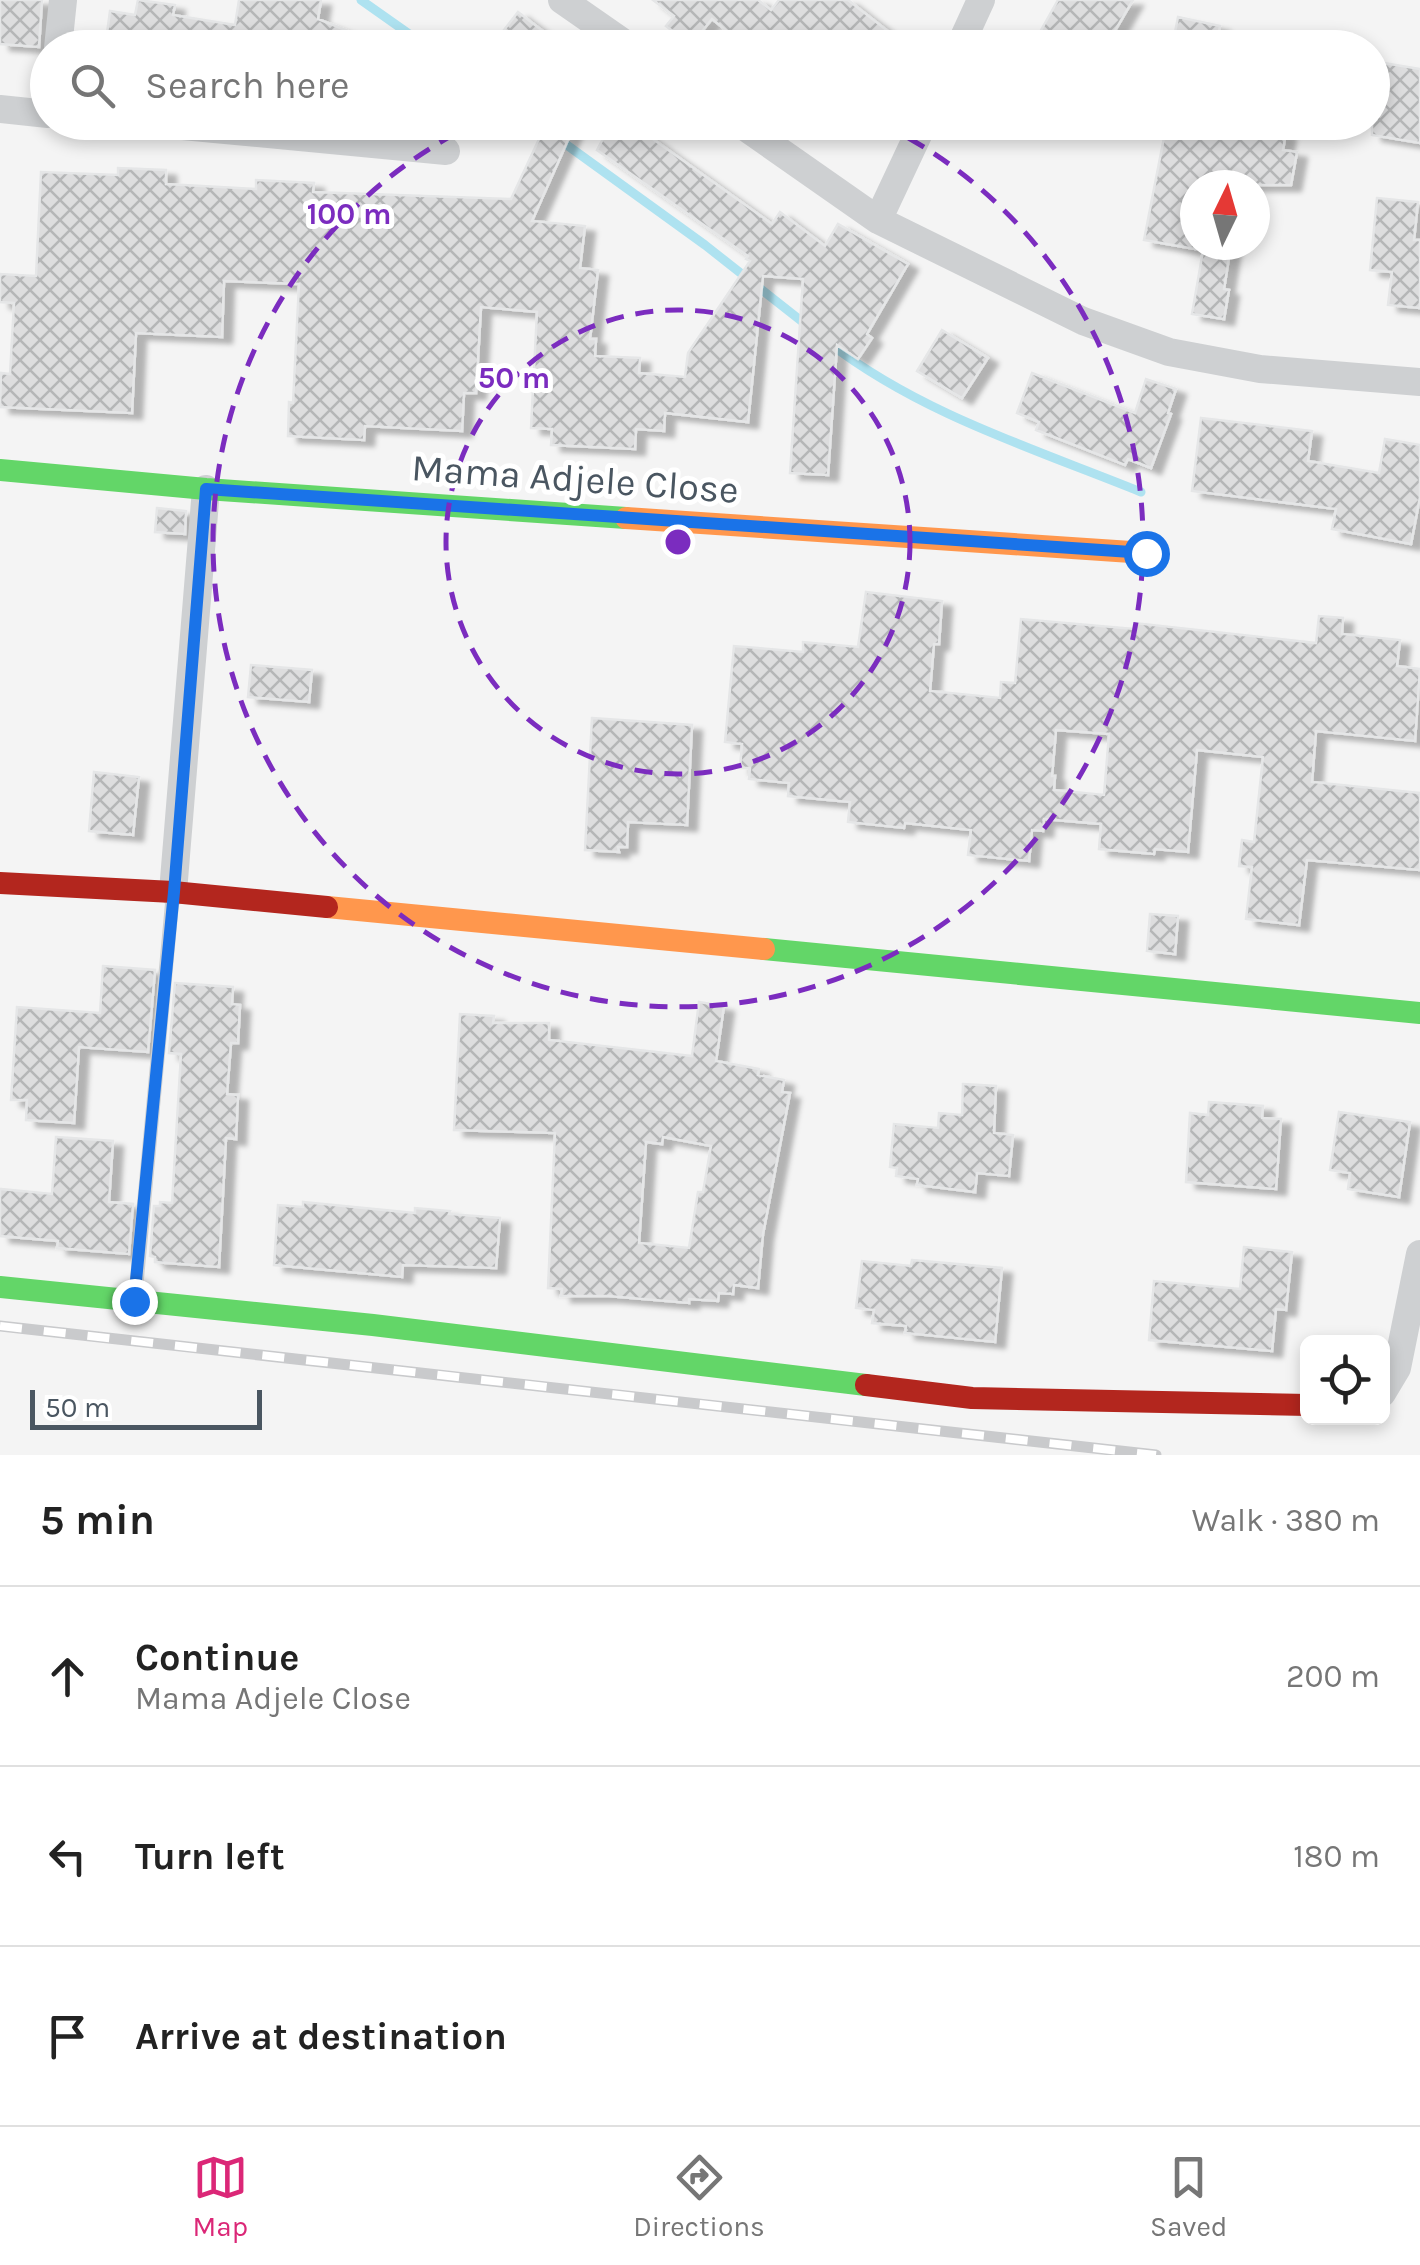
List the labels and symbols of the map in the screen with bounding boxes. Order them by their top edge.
north arrow [1180,170,1270,260]
text: 100 m [307,196,391,232]
text: 50 m [478,360,550,396]
street label: Mama Adjele Close [410,445,740,513]
centre of rings [660,524,696,560]
route start [1124,531,1170,577]
route end [112,1279,158,1325]
scale bar [30,1385,262,1430]

